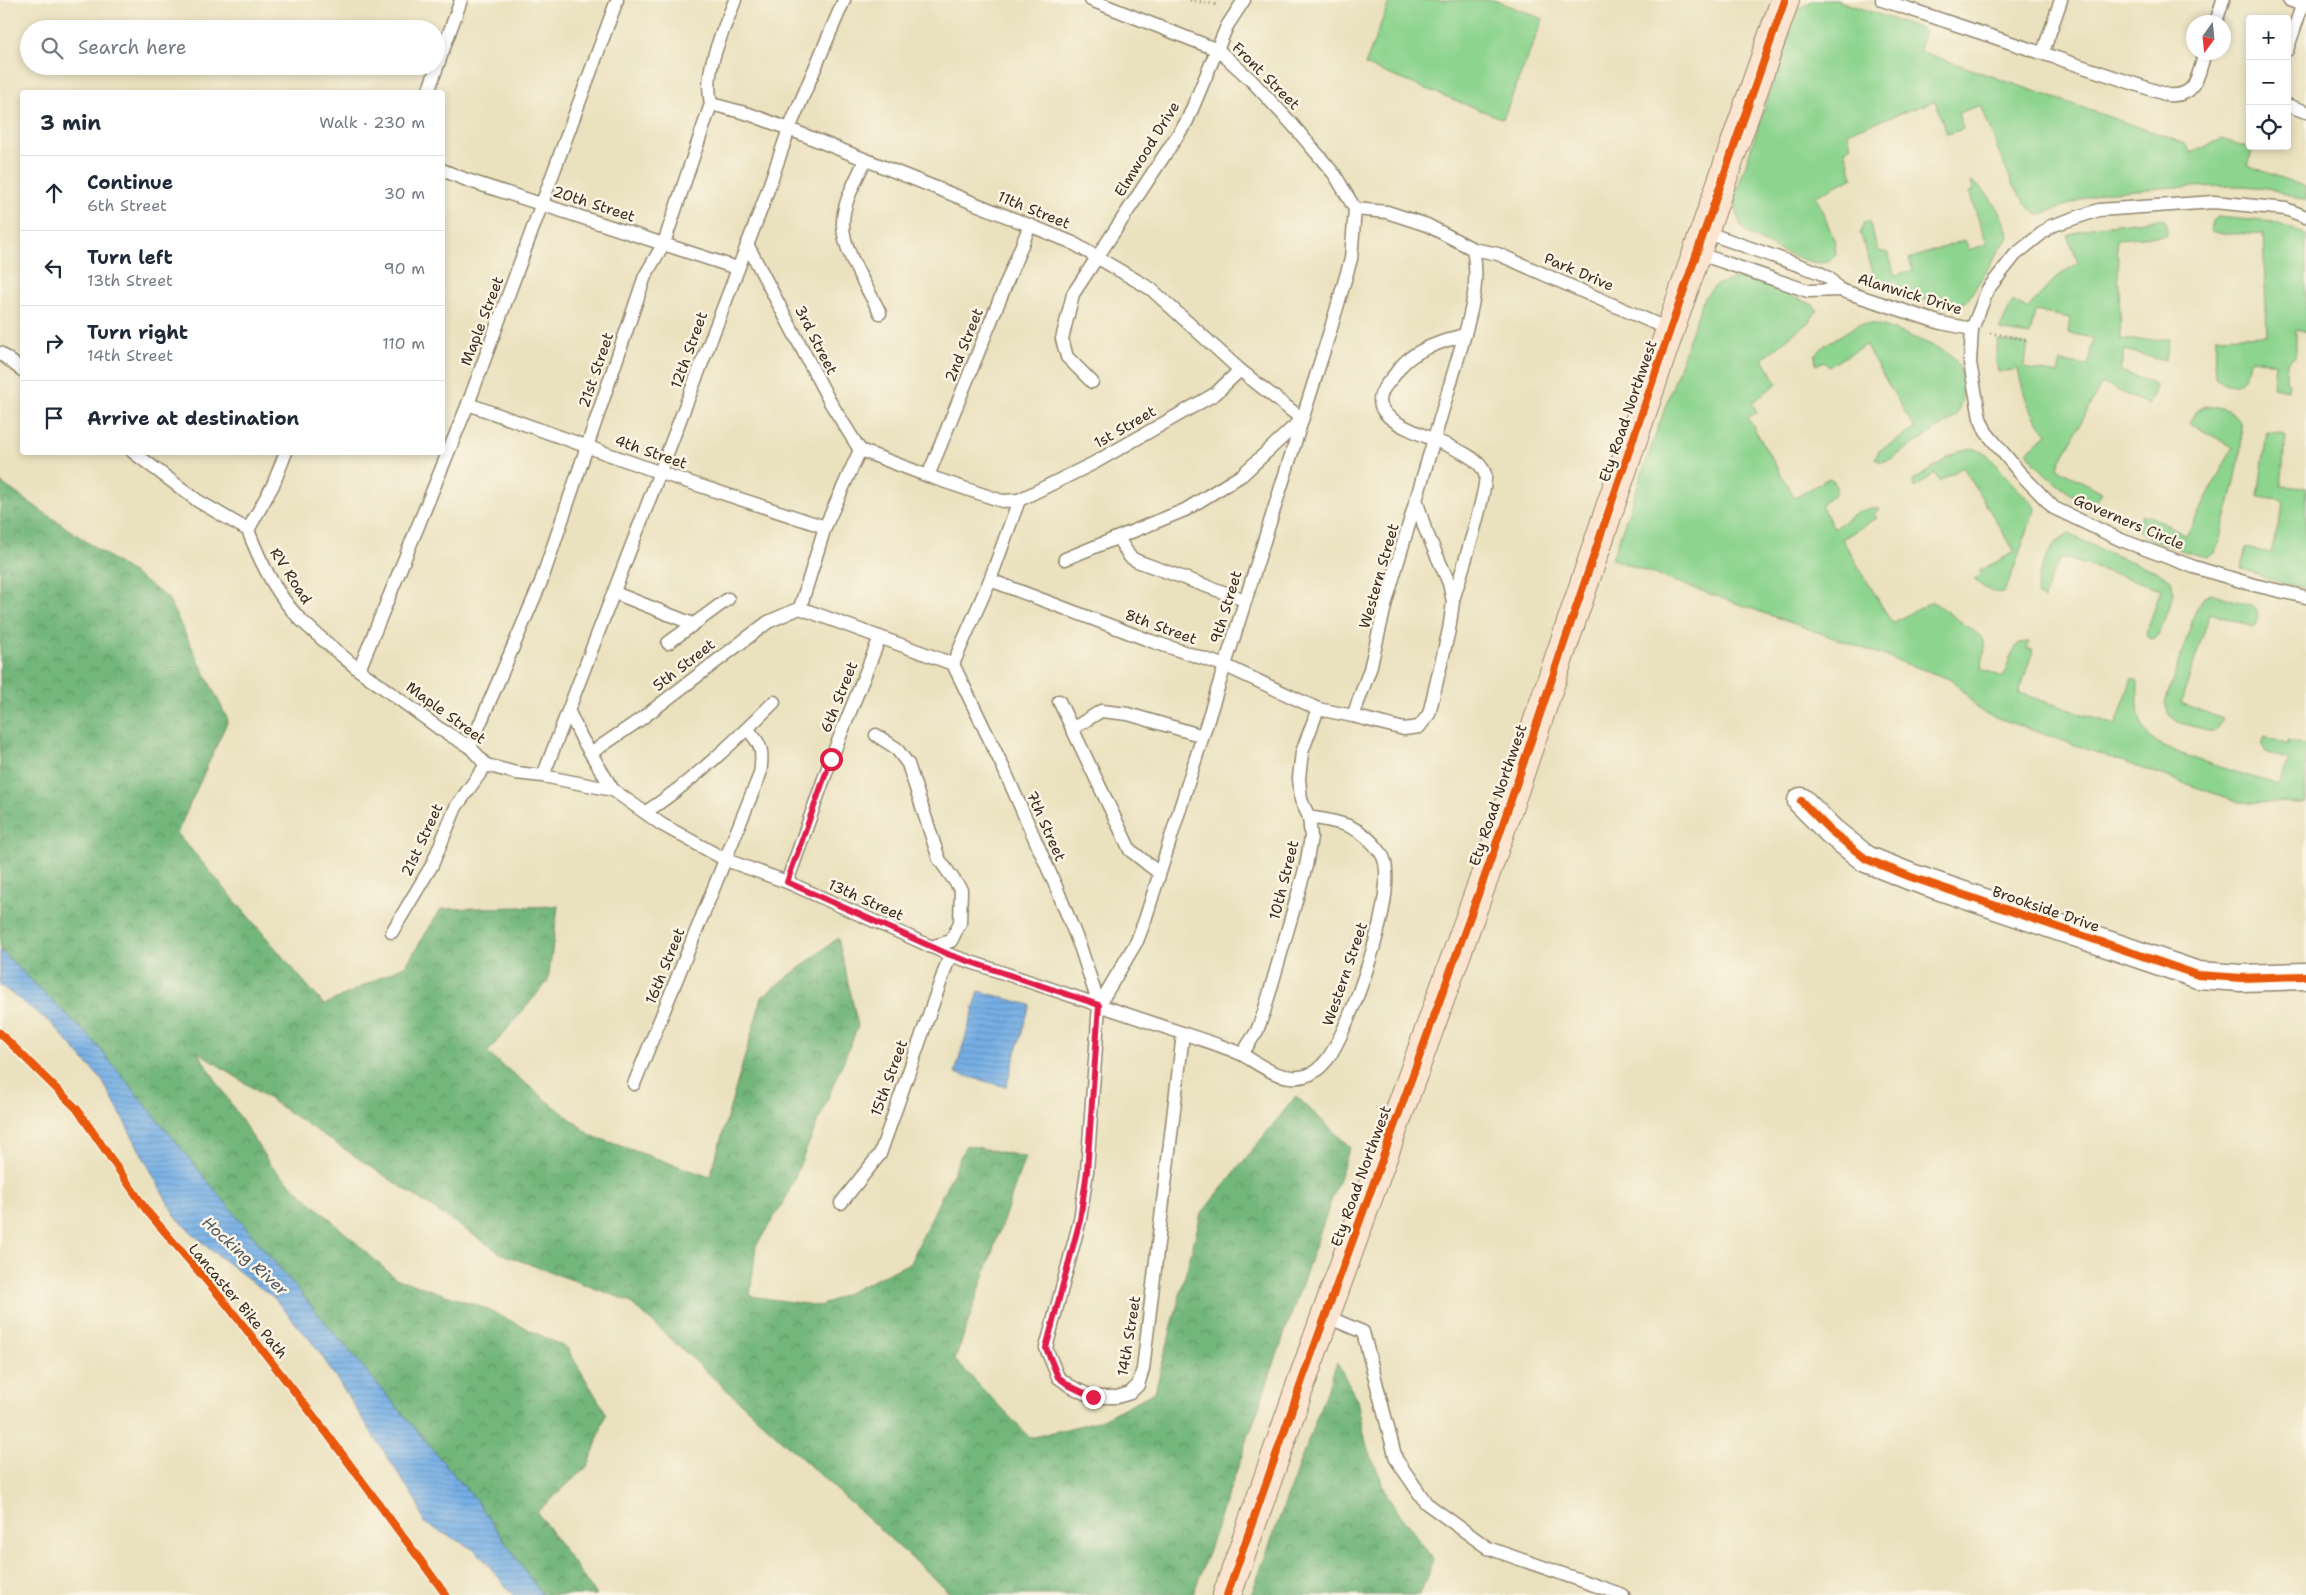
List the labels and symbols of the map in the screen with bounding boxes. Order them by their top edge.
north arrow [2186,15,2231,60]
street label: Front Street [1228,38,1304,114]
street label: Elmwood Drive [1110,98,1184,200]
street label: 20th Street [550,181,638,227]
street label: 11th Street [995,186,1073,234]
street label: Park Drive [1541,248,1617,296]
street label: Alanwick Drive [1855,269,1965,319]
street label: Maple Street [456,273,508,369]
street label: 3rd Street [790,302,842,378]
street label: 2nd Street [940,305,988,385]
street label: 12th Street [666,309,712,391]
street label: 21st Street [574,330,618,410]
street label: Ety Road Northwest [1594,337,1662,485]
street label: 1st Street [1090,401,1160,453]
street label: 4th Street [612,430,690,474]
street label: Governers Circle [2070,490,2188,554]
street label: Western Street [1354,521,1404,631]
street label: RV Road [265,544,317,608]
street label: 9th Street [1205,568,1247,646]
street label: 8th Street [1122,605,1200,649]
street label: 5th Street [649,634,719,696]
street label: 6th Street [816,658,862,736]
street label: Maple Street [402,677,490,749]
street label: Ety Road Northwest [1464,721,1532,869]
route start [820,748,843,771]
street label: 7th Street [1022,788,1070,864]
street label: 21st Street [396,800,448,880]
street label: 10th Street [1264,838,1304,922]
street label: 13th Street [825,874,907,926]
street label: Brookside Drive [1990,881,2102,937]
street label: Western Street [1318,919,1372,1029]
street label: 16th Street [641,925,689,1007]
street label: 15th Street [866,1037,912,1119]
street label: Ety Road Northwest [1326,1103,1396,1249]
water label: Hocking River [198,1212,293,1300]
street label: Lancaster Bike Path [184,1239,292,1363]
street label: 14th Street [1113,1294,1145,1378]
route end [1082,1386,1105,1409]

